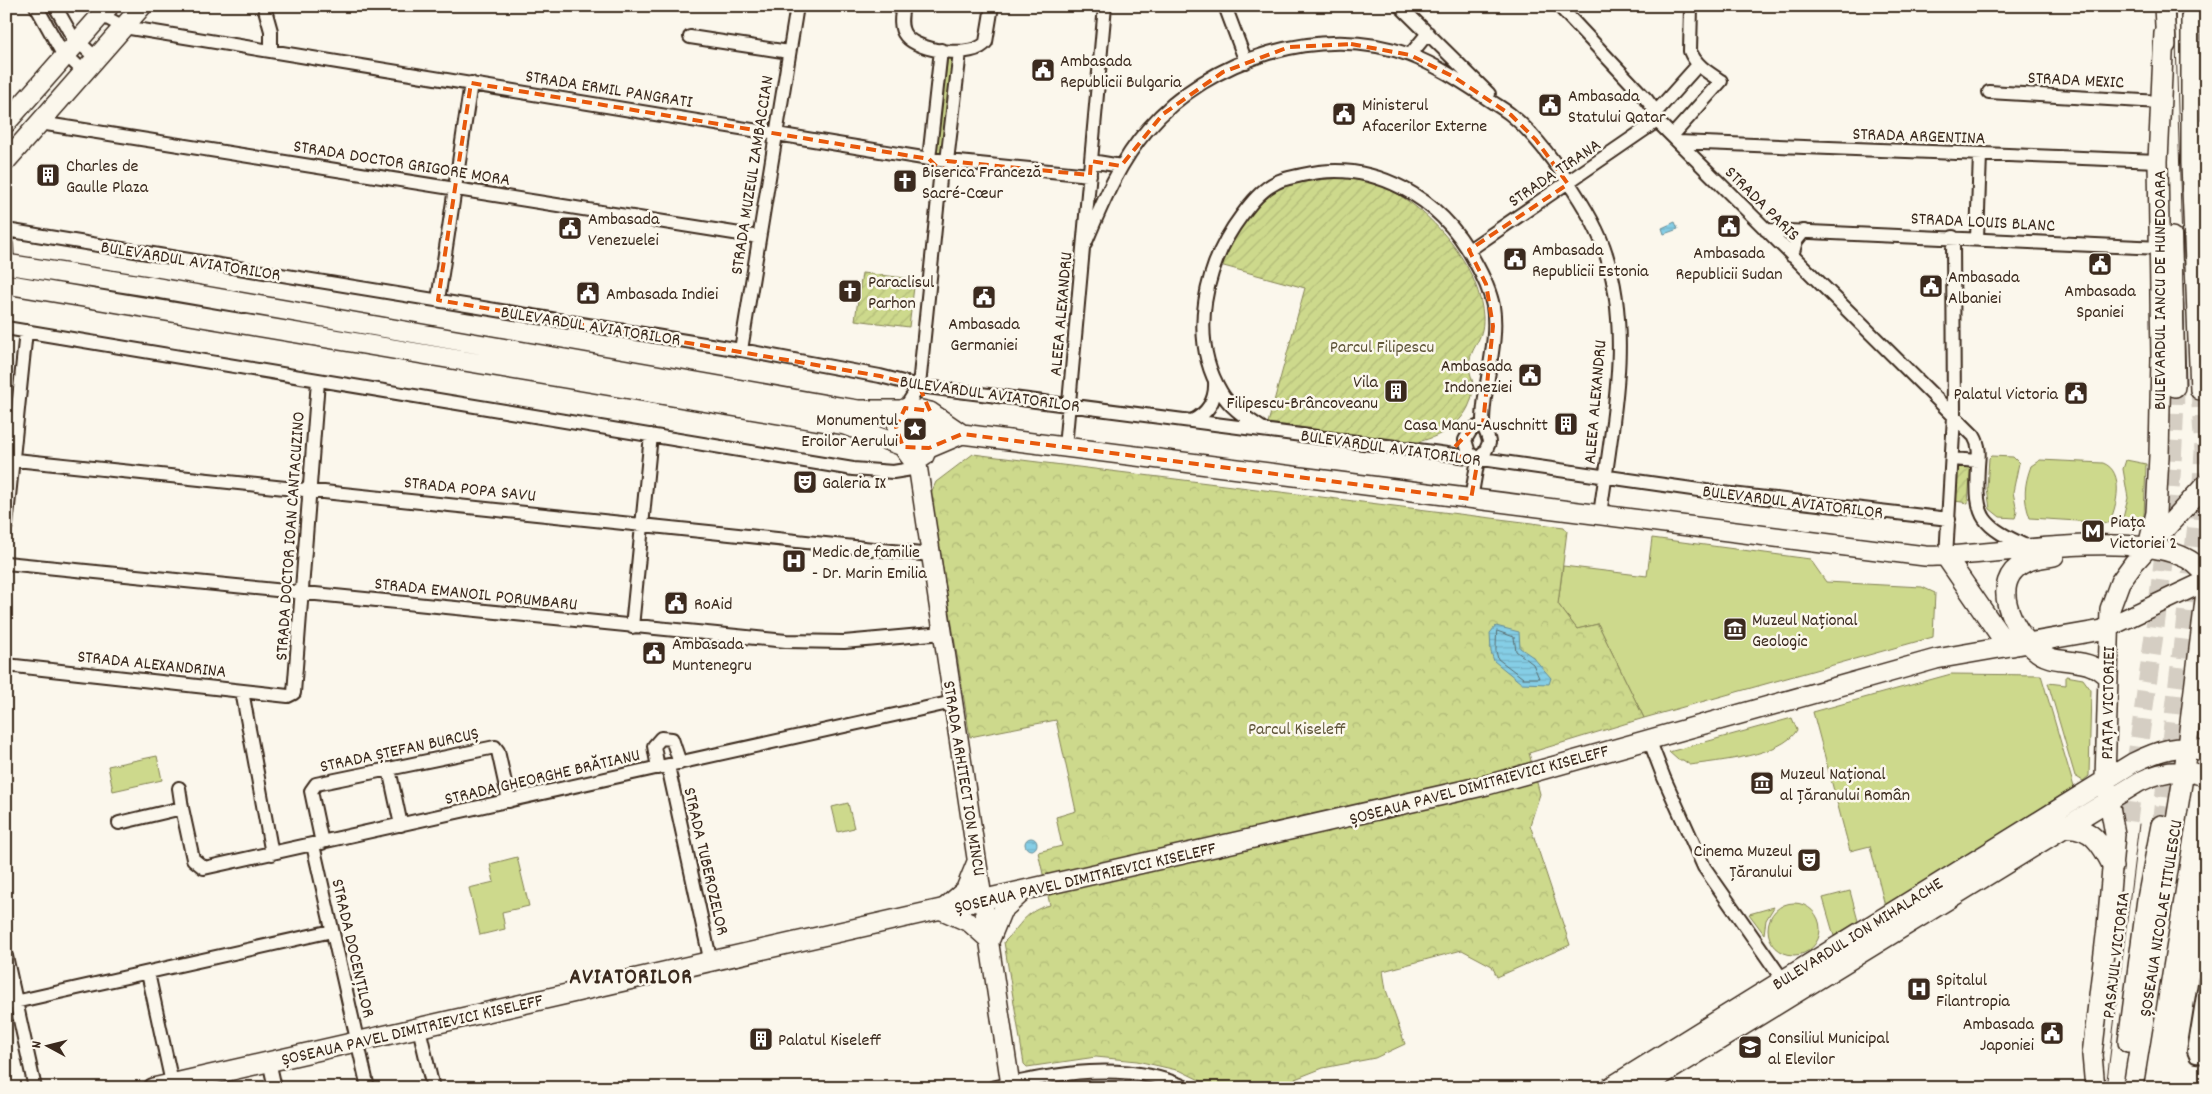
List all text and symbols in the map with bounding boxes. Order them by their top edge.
place label: Ambasada Republicii Bulgaria [1060,50,1182,96]
public building icon: Ambasada Republicii Bulgaria [1030,57,1056,83]
street label: STRADA ERMIL PANGRATI [523,65,694,116]
street label: STRADA MEXIC [2027,66,2125,97]
street label: STRADA MUZEUL ZAMBACCIAN [725,74,782,277]
place label: Ambasada Statului Qatar [1568,85,1666,131]
public building icon: Ambasada Statului Qatar [1537,92,1563,118]
place label: Ministerul Afacerilor Externe [1362,94,1487,140]
public building icon: Ministerul Afacerilor Externe [1331,101,1357,127]
street label: STRADA ARGENTINA [1852,123,1986,152]
street label: STRADA TIRANA [1504,134,1607,214]
street label: STRADA DOCTOR GRIGORE MORA [291,135,512,194]
place label: Charles de Gaulle Plaza [66,155,149,201]
place label: Biserica Franceză Sacré-Cœur [922,161,1042,207]
building icon: Charles de Gaulle Plaza [35,162,61,188]
street label: STRADA PARIS [1718,162,1804,248]
church icon: Biserica Franceză Sacré-Cœur [892,168,918,194]
street label: BULEVARDUL IANCU DE HUNEDOARA [2149,170,2174,410]
street label: STRADA LOUIS BLANC [1910,207,2056,240]
place label: Ambasada Venezuelei [588,208,660,254]
public building icon: Ambasada Republicii Sudan [1716,213,1742,239]
public building icon: Ambasada Venezuelei [557,215,583,241]
street label: BULEVARDUL AVIATORILOR [99,236,282,289]
place label: Ambasada Republicii Estonia [1532,239,1649,285]
place label: Ambasada Republicii Sudan [1676,242,1782,288]
public building icon: Ambasada Republicii Estonia [1502,246,1528,272]
street label: ALEEA ALEXANDRU [1045,251,1080,377]
public building icon: Ambasada Spaniei [2087,251,2113,277]
place label: Ambasada Albaniei [1948,266,2020,312]
place label: Paraclisul Parhon [868,271,935,317]
public building icon: Ambasada Albaniei [1918,273,1944,299]
church icon: Paraclisul Parhon [837,278,863,304]
public building icon: Ambasada Indiei [575,280,601,306]
place label: Ambasada Spaniei [2064,280,2136,326]
place label: Ambasada Indiei [606,283,718,308]
public building icon: Ambasada Germaniei [971,284,997,310]
street label: BULEVARDUL AVIATORILOR [499,301,682,354]
place label: Ambasada Germaniei [948,313,1020,359]
park label: Parcul Filipescu [1330,336,1434,361]
street label: ALEEA ALEXANDRU [1579,339,1614,465]
place label: Ambasada Indoneziei [1441,355,1513,401]
public building icon: Ambasada Indoneziei [1517,362,1543,388]
street label: BULEVARDUL AVIATORILOR [898,370,1081,420]
place label: Vila Filipescu-Brâncoveanu [1226,371,1379,417]
building icon: Vila Filipescu-Brâncoveanu [1383,378,1409,404]
public building icon: Palatul Victoria [2063,380,2089,406]
place label: Palatul Victoria [1954,383,2059,408]
place label: Monumentul Eroilor Aerului [801,409,899,455]
street label: STRADA DOCTOR IOAN CANTACUZINO [270,411,313,662]
building icon: Casa Manu-Auschnitt [1553,411,1579,437]
place label: Casa Manu-Auschnitt [1404,414,1548,439]
place icon: Monumentul Eroilor Aerului [902,416,928,442]
street label: BULEVARDUL AVIATORILOR [1299,424,1482,474]
theatre icon: Galeria IX [792,469,818,495]
street label: STRADA POPA SAVU [402,471,537,510]
place label: Galeria IX [822,472,886,497]
street label: BULEVARDUL AVIATORILOR [1701,480,1884,527]
place label: Piața Victoriei 2 [2110,511,2177,557]
metro station icon: Piața Victoriei 2 [2080,518,2106,544]
place label: Medic de familie - Dr. Marin Emilia [812,541,927,587]
hospital icon: Medic de familie - Dr. Marin Emilia [781,548,807,574]
street label: STRADA EMANOIL PORUMBARU [373,572,579,619]
public building icon: RoAid [663,590,689,616]
place label: RoAid [694,593,732,618]
place label: Muzeul Național Geologic [1752,609,1858,655]
museum icon: Muzeul Național Geologic [1722,616,1748,642]
place label: Ambasada Muntenegru [672,633,752,679]
public building icon: Ambasada Muntenegru [641,640,667,666]
street label: STRADA ALEXANDRINA [76,645,228,686]
street label: PIAȚA VICTORIEI [2096,646,2123,760]
street label: STRADA ARHITECT ION MINCU [935,679,990,878]
park label: Parcul Kiseleff [1248,718,1346,743]
street label: STRADA ȘTEFAN BURCUȘ [318,722,481,780]
street label: ȘOSEAUA PAVEL DIMITRIEVICI KISELEFF [1347,740,1612,833]
street label: STRADA GHEORGHE BRĂTIANU [442,744,643,813]
place label: Muzeul Național al Țăranului Român [1780,763,1910,809]
museum icon: Muzeul Național al Țăranului Român [1749,770,1775,796]
street label: STRADA TUBEROZELOR [675,785,734,938]
street label: ȘOSEAUA NICOLAE TITULESCU [2135,818,2190,1019]
street label: ȘOSEAUA PAVEL DIMITRIEVICI KISELEFF [952,837,1219,922]
place label: Cinema Muzeul Țăranului [1694,840,1793,886]
theatre icon: Cinema Muzeul Țăranului [1796,847,1822,873]
street label: BULEVARDUL ION MIHALACHE [1768,872,1948,998]
street label: STRADA DOCENȚILOR [323,877,380,1020]
street label: PASAJUL VICTORIA [2097,890,2138,1020]
district label: AVIATORILOR [569,963,693,994]
place label: Spitalul Filantropia [1936,969,2010,1015]
hospital icon: Spitalul Filantropia [1906,976,1932,1002]
street label: ȘOSEAUA PAVEL DIMITRIEVICI KISELEFF [279,989,546,1074]
place label: Ambasada Japoniei [1963,1013,2035,1059]
public building icon: Ambasada Japoniei [2039,1020,2065,1046]
north arrow [22,1022,72,1072]
building icon: Palatul Kiseleff [748,1026,774,1052]
place label: Consiliul Municipal al Elevilor [1768,1027,1890,1073]
place label: Palatul Kiseleff [778,1029,882,1054]
school or university icon: Consiliul Municipal al Elevilor [1737,1034,1763,1060]
text: N [27,1040,47,1049]

